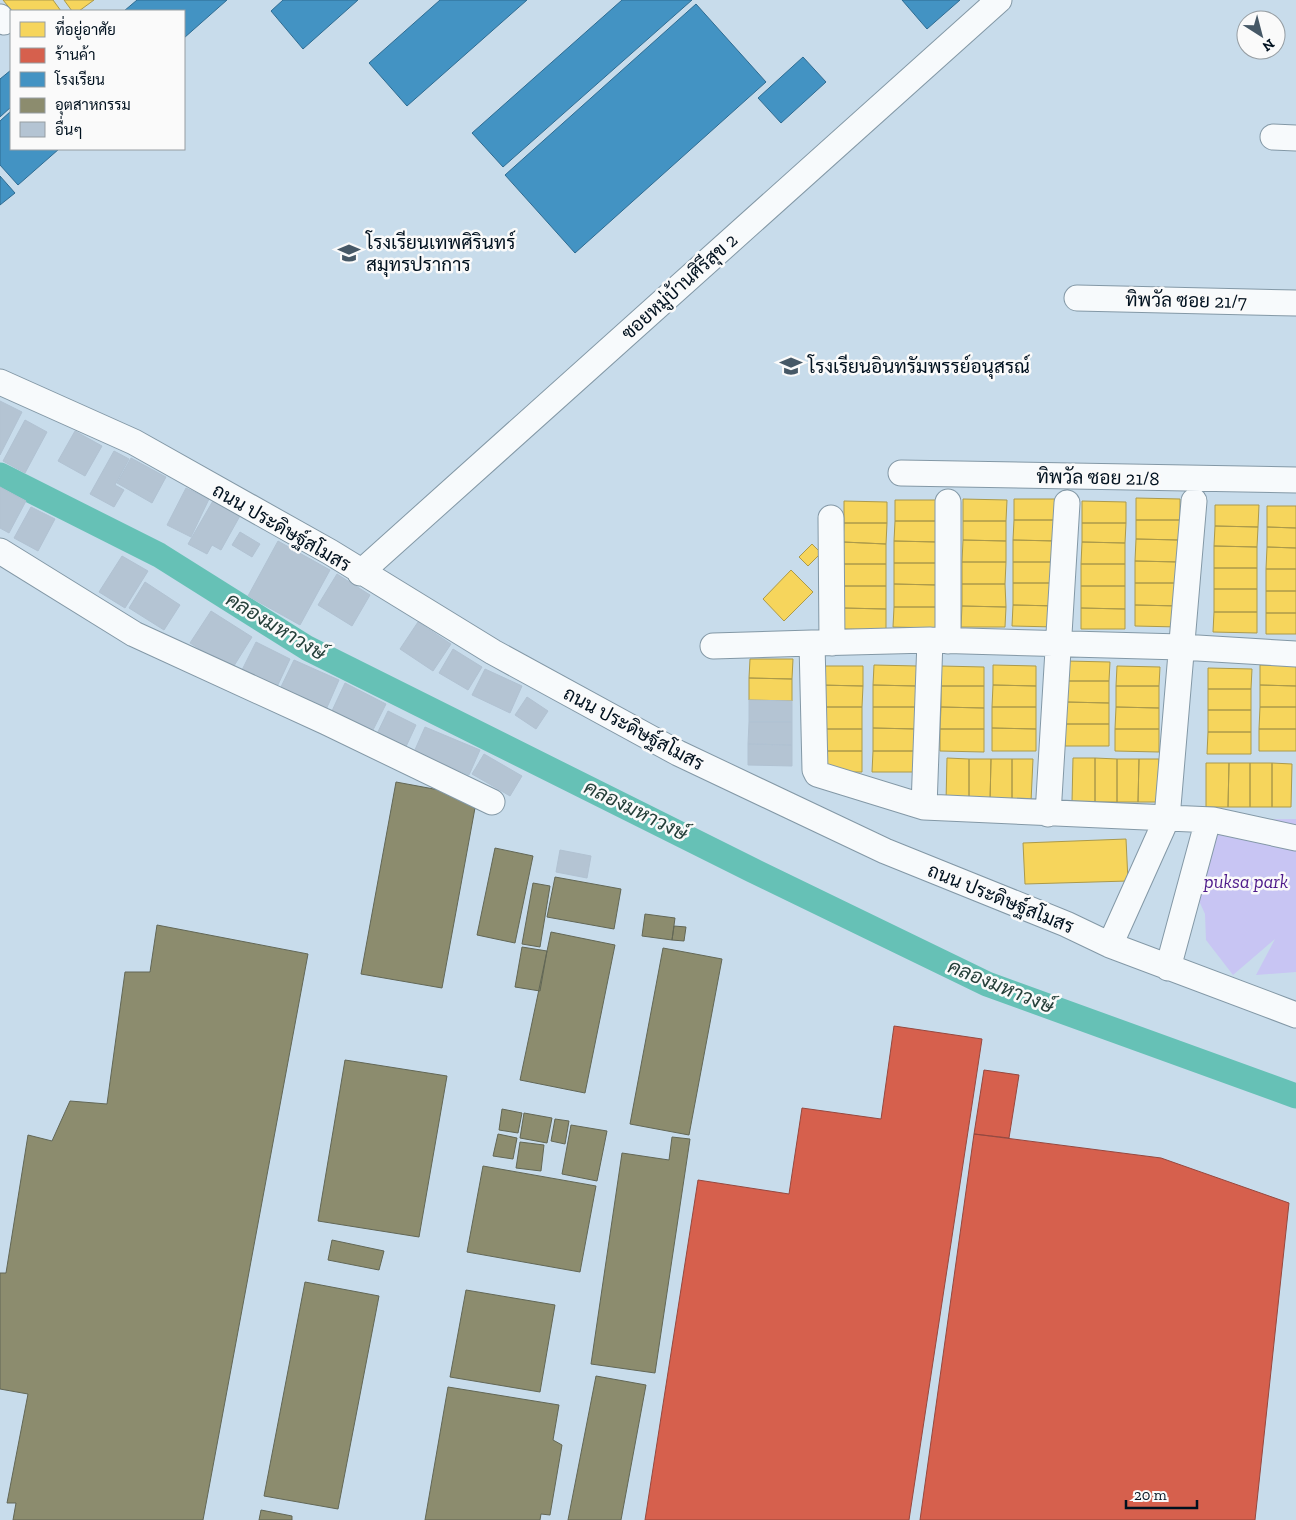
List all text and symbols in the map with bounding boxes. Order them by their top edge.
legend [10,10,185,150]
north arrow [1236,10,1286,60]
text: ที่อยู่อาศัย [55,15,116,40]
text: N [1259,35,1278,55]
text: ร้านค้า [55,45,95,64]
text: โรงเรียน [54,70,105,89]
text: อุตสาหกรรม [55,96,131,116]
text: อื่นๆ [55,115,83,139]
street label: ซอยหมู่บ้านศิรีสุข 2 [616,228,743,346]
place label: โรงเรียนเทพศิรินทร์ สมุทรปราการ [365,230,516,277]
school or university icon: โรงเรียนเทพศิรินทร์ สมุทรปราการ [336,240,362,266]
street label: ทิพวัล ซอย 21/7 [1125,288,1247,313]
school or university icon: โรงเรียนอินทรัมพรรย์อนุสรณ์ [778,353,804,379]
place label: โรงเรียนอินทรัมพรรย์อนุสรณ์ [807,354,1030,379]
street label: ทิพวัล ซอย 21/8 [1036,465,1160,490]
street label: ถนน ประดิษฐ์สโมสร [208,478,355,577]
water label: คลองมหาวงษ์ [222,585,334,667]
street label: ถนน ประดิษฐ์สโมสร [559,681,708,776]
water label: คลองมหาวงษ์ [580,773,695,847]
street label: ถนน ประดิษฐ์สโมสร [924,858,1078,939]
park label: puksa park [1203,870,1288,893]
water label: คลองมหาวงษ์ [945,952,1061,1019]
scale bar [1126,1478,1197,1510]
text: 20 m [1134,1486,1167,1504]

